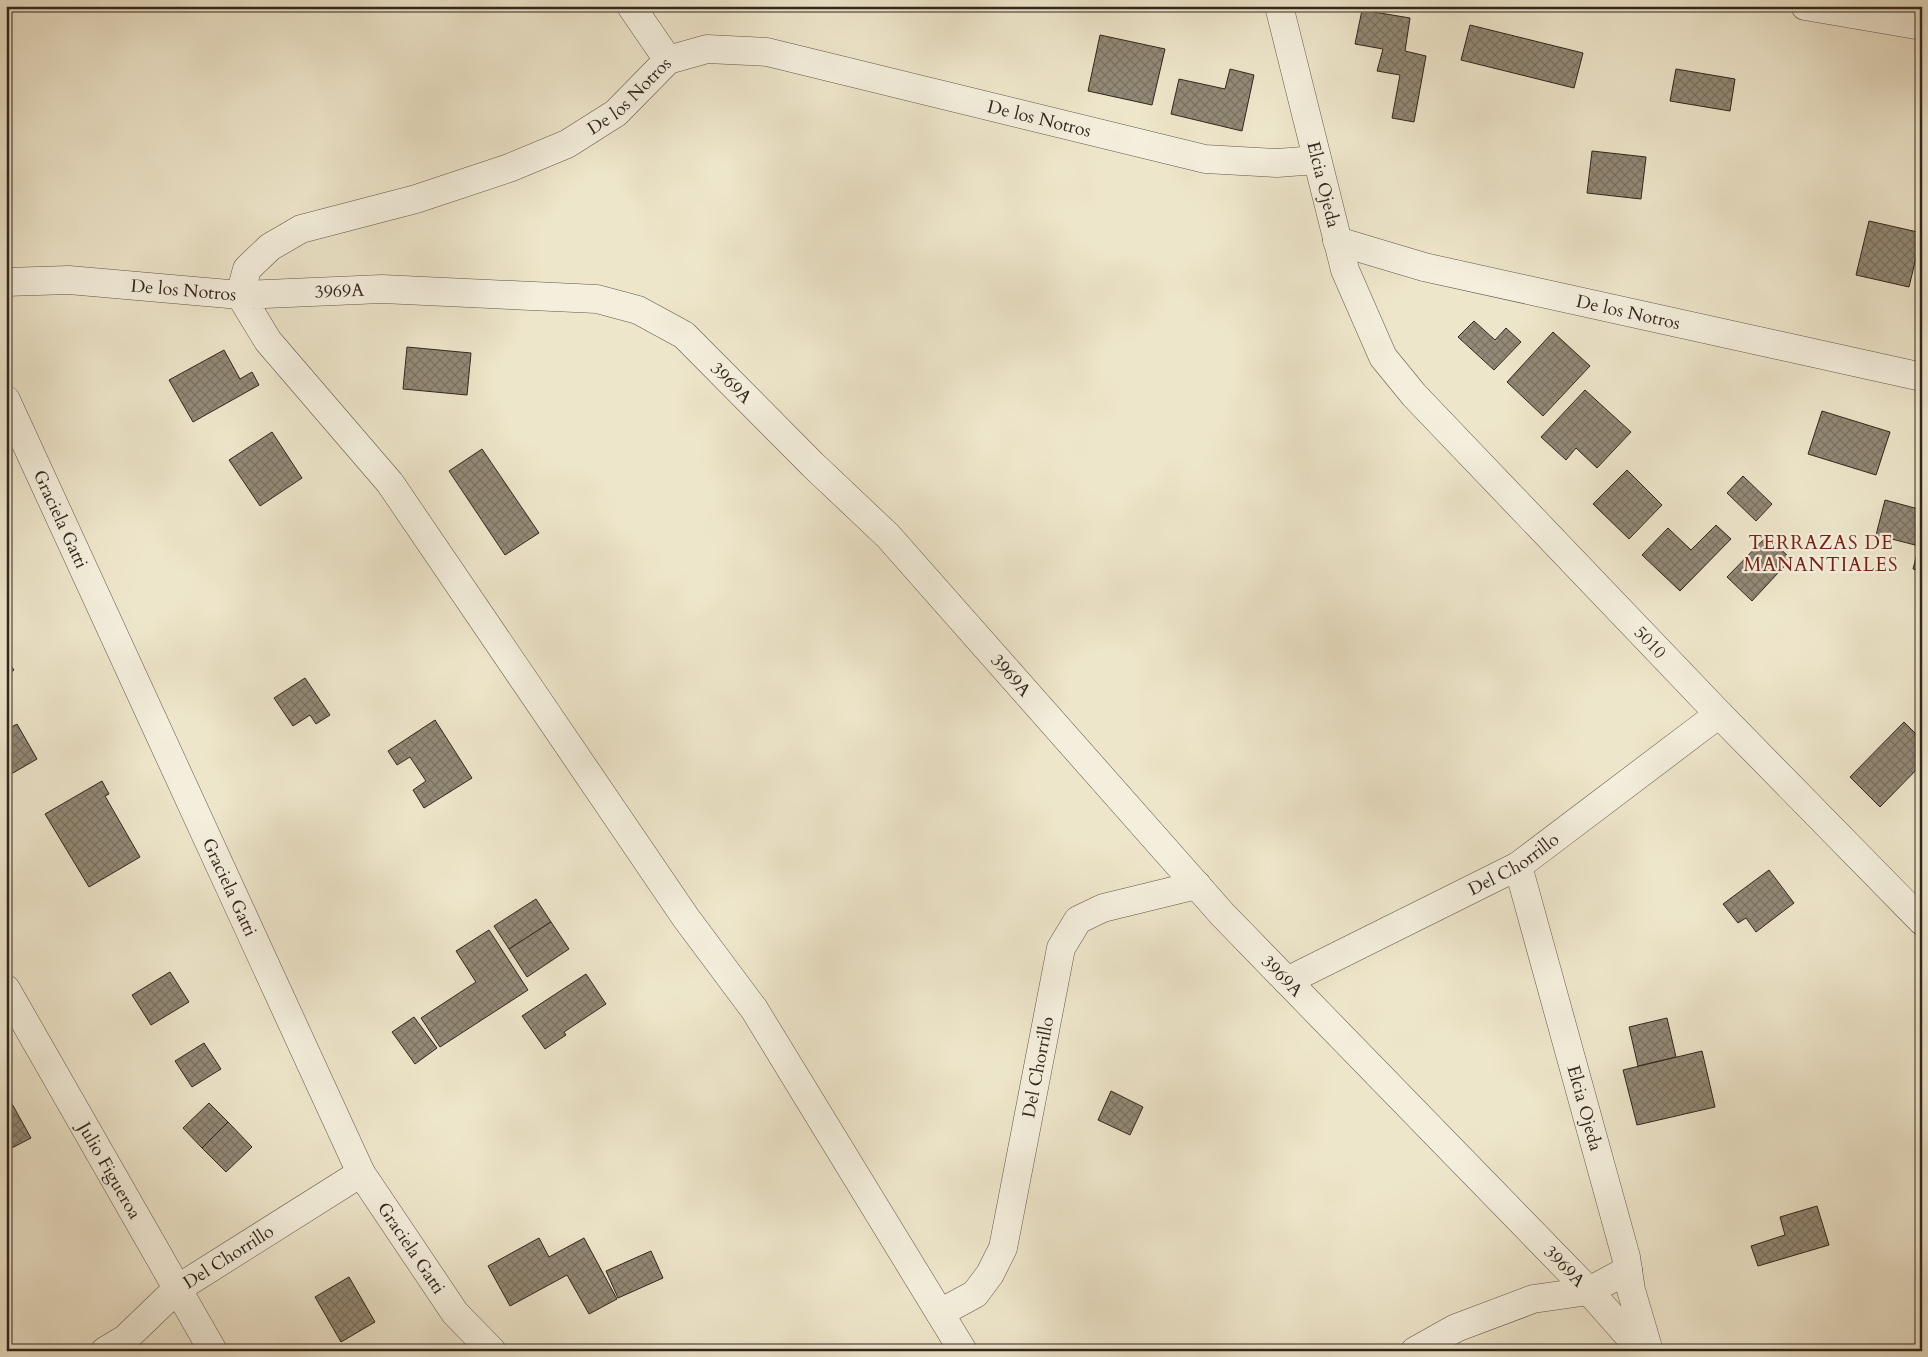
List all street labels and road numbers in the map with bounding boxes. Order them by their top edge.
street label: De los Notros [583,52,677,141]
street label: De los Notros [985,94,1094,144]
street label: Elcia Ojeda [1300,139,1346,230]
street label: De los Notros [130,273,237,308]
street label: 3969A [314,278,365,305]
street label: De los Notros [1574,289,1683,336]
street label: 3969A [705,357,758,410]
street label: Graciela Gatti [27,466,94,573]
street label: 5010 [1628,620,1672,664]
street label: 3969A [985,649,1037,703]
street label: Del Chorrillo [1464,827,1565,902]
street label: Graciela Gatti [196,834,263,941]
street label: 3969A [1256,950,1308,1003]
street label: Del Chorrillo [1016,1014,1061,1120]
street label: Elcia Ojeda [1561,1062,1608,1154]
street label: Julio Figueroa [70,1115,147,1224]
street label: Graciela Gatti [371,1197,451,1299]
street label: Del Chorrillo [178,1219,279,1295]
street label: 3969A [1538,1240,1591,1293]

